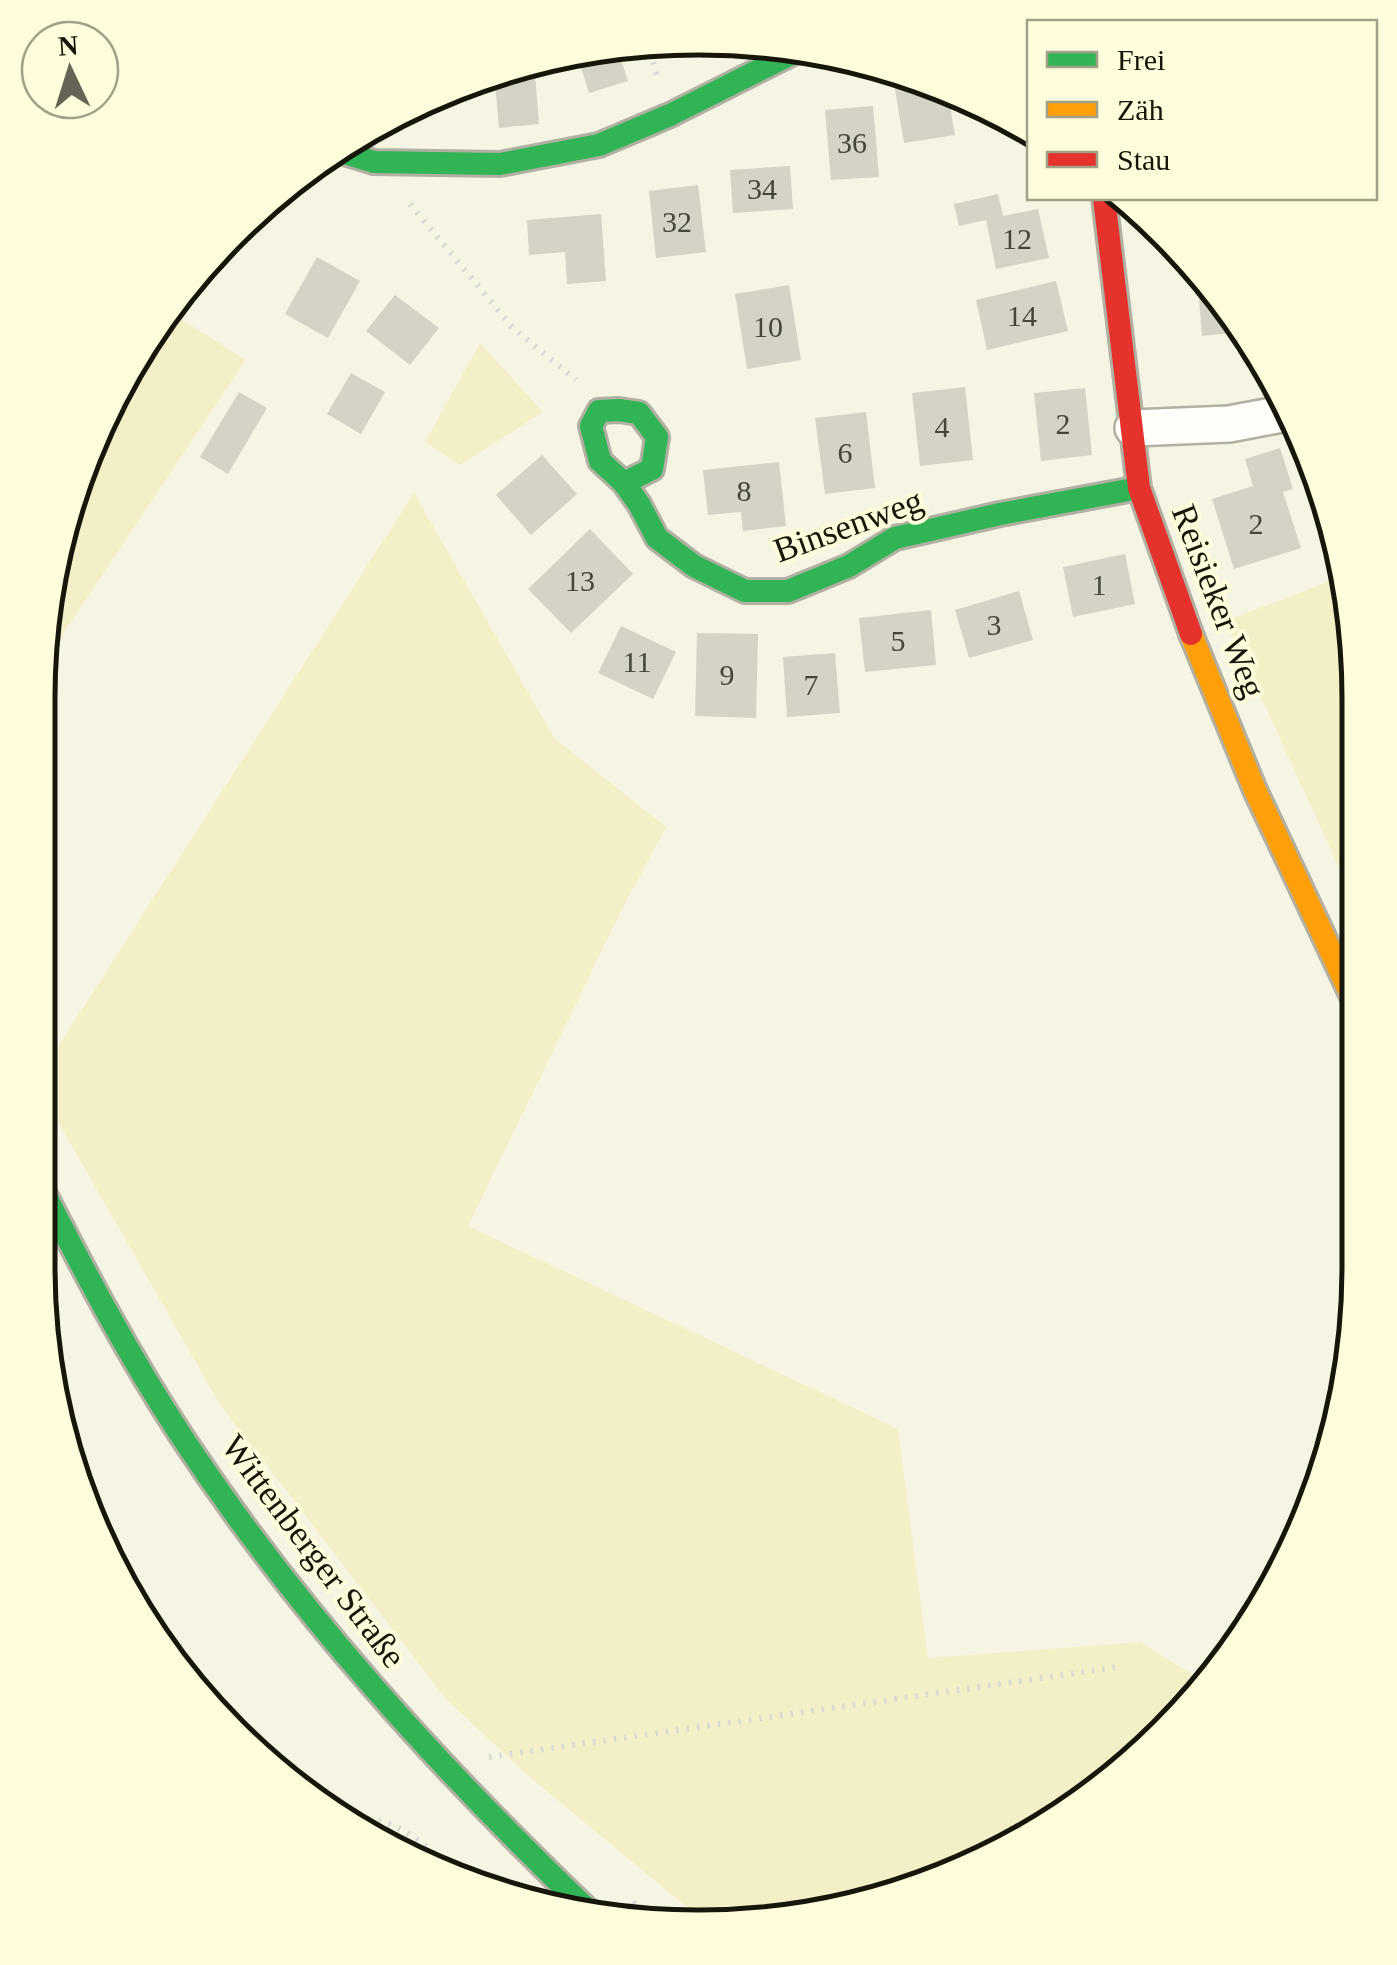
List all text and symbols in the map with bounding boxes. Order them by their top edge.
north arrow [20,20,120,120]
legend [1027,20,1377,200]
text: N [57,29,79,62]
text: Frei [1117,43,1165,76]
text: Zäh [1117,93,1164,126]
house number: 36 [837,126,867,159]
text: Stau [1117,143,1170,176]
house number: 34 [747,172,777,205]
house number: 32 [662,205,692,238]
house number: 12 [1002,222,1032,255]
house number: 14 [1007,299,1037,332]
house number: 10 [753,310,783,343]
house number: 2 [1056,407,1071,440]
house number: 4 [935,410,950,443]
house number: 6 [838,436,853,469]
house number: 8 [737,474,752,507]
street label: Binsenweg [768,481,928,570]
street label: Reisieker Weg [1164,499,1273,703]
house number: 2 [1249,507,1264,540]
house number: 13 [565,564,595,597]
house number: 1 [1092,568,1107,601]
house number: 3 [987,608,1002,641]
house number: 5 [891,624,906,657]
house number: 11 [623,645,651,678]
house number: 9 [720,658,735,691]
house number: 7 [804,668,819,701]
street label: Wittenberger Straße [214,1427,414,1675]

